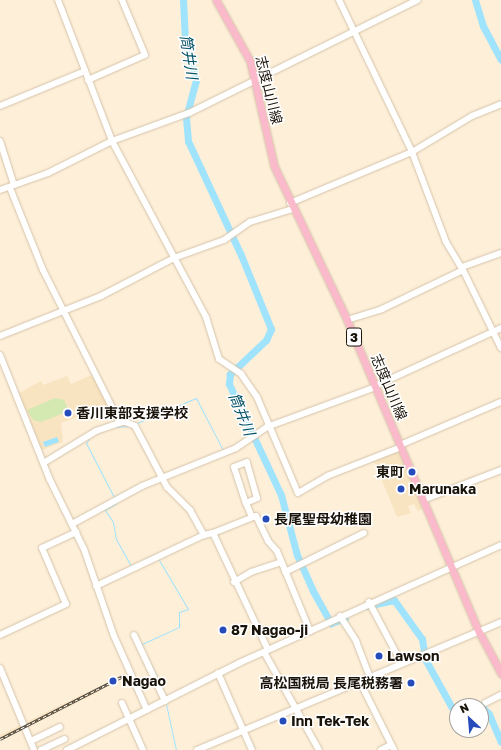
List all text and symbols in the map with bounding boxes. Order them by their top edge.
water label: 筒井川 [177,33,201,81]
street label: 志度山川線 [252,54,286,126]
road number: 3 [346,326,362,348]
street label: 志度山川線 [368,352,410,422]
water label: 筒井川 [225,390,259,438]
place label: 香川東部支援学校 [76,405,188,421]
marker: 香川東部支援学校 [63,408,73,418]
place label: 東町 [376,464,404,480]
marker: 東町 [407,467,417,477]
place label: Marunaka [409,481,476,497]
marker: Marunaka [396,484,406,494]
place label: 長尾聖母幼稚園 [274,511,372,527]
marker: 長尾聖母幼稚園 [261,514,271,524]
place label: 87 Nagao-ji [231,622,308,638]
marker: 87 Nagao-ji [218,625,228,635]
place label: Lawson [387,648,439,664]
marker: Lawson [374,651,384,661]
place label: Nagao [122,673,166,689]
marker: Nagao [107,675,119,687]
place label: 高松国税局 長尾税務署 [260,675,403,691]
marker: 高松国税局 長尾税務署 [406,678,416,688]
north arrow [449,698,489,738]
text: N [457,700,471,715]
place label: Inn Tek-Tek [291,713,369,729]
marker: Inn Tek-Tek [278,716,288,726]

